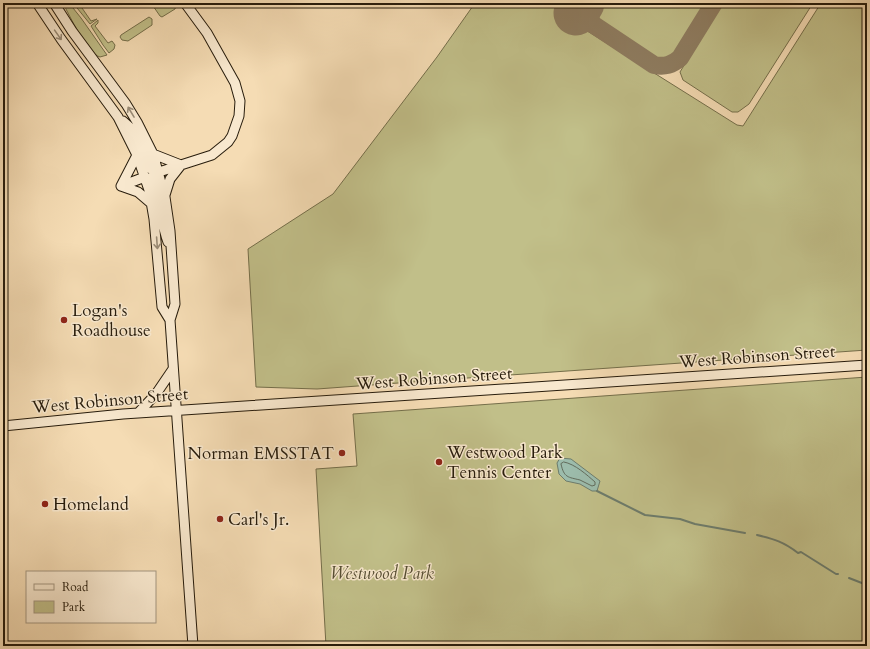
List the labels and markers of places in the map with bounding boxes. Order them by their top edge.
place label: Logan's Roadhouse [72,299,151,342]
marker: Logan's Roadhouse [59,315,69,325]
place label: Westwood Park Tennis Center [446,441,564,484]
place label: Norman EMSSTAT [188,442,334,465]
marker: Norman EMSSTAT [337,448,347,458]
marker: Westwood Park Tennis Center [434,457,444,467]
place label: Homeland [53,493,129,516]
marker: Homeland [40,499,50,509]
place label: Carl's Jr. [228,508,289,531]
marker: Carl's Jr. [215,514,225,524]

